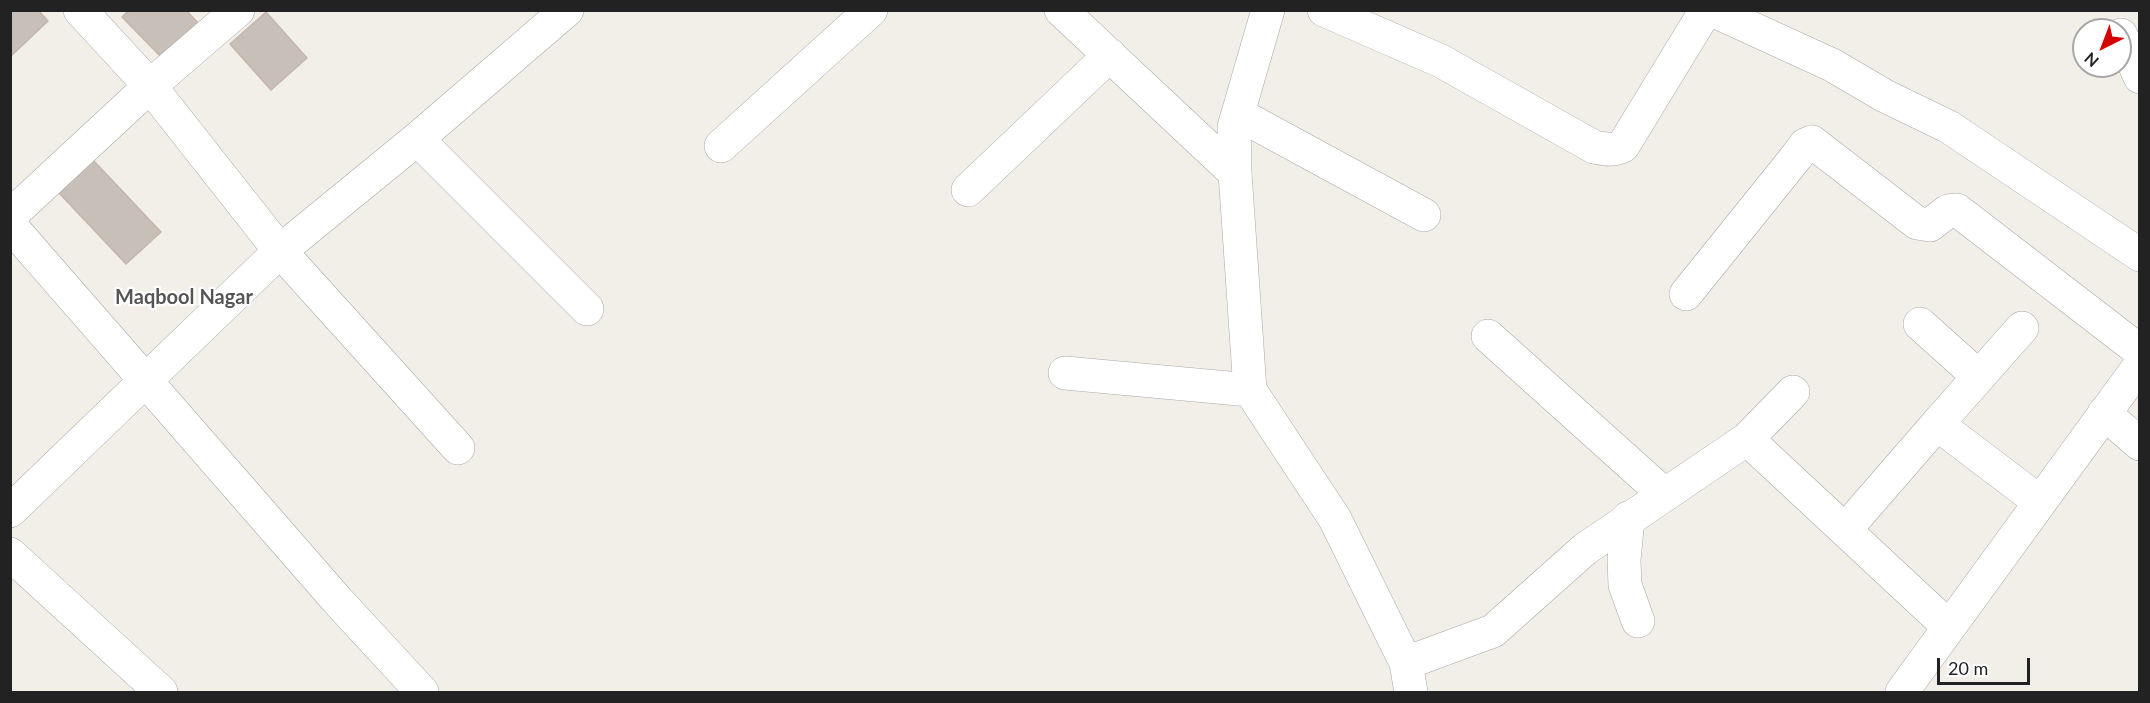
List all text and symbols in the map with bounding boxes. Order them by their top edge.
north arrow [2072,18,2132,78]
text: N [2080,49,2102,71]
district label: Maqbool Nagar [115,286,253,310]
scale bar [1940,646,2033,684]
text: 20 m [1948,657,1988,679]

